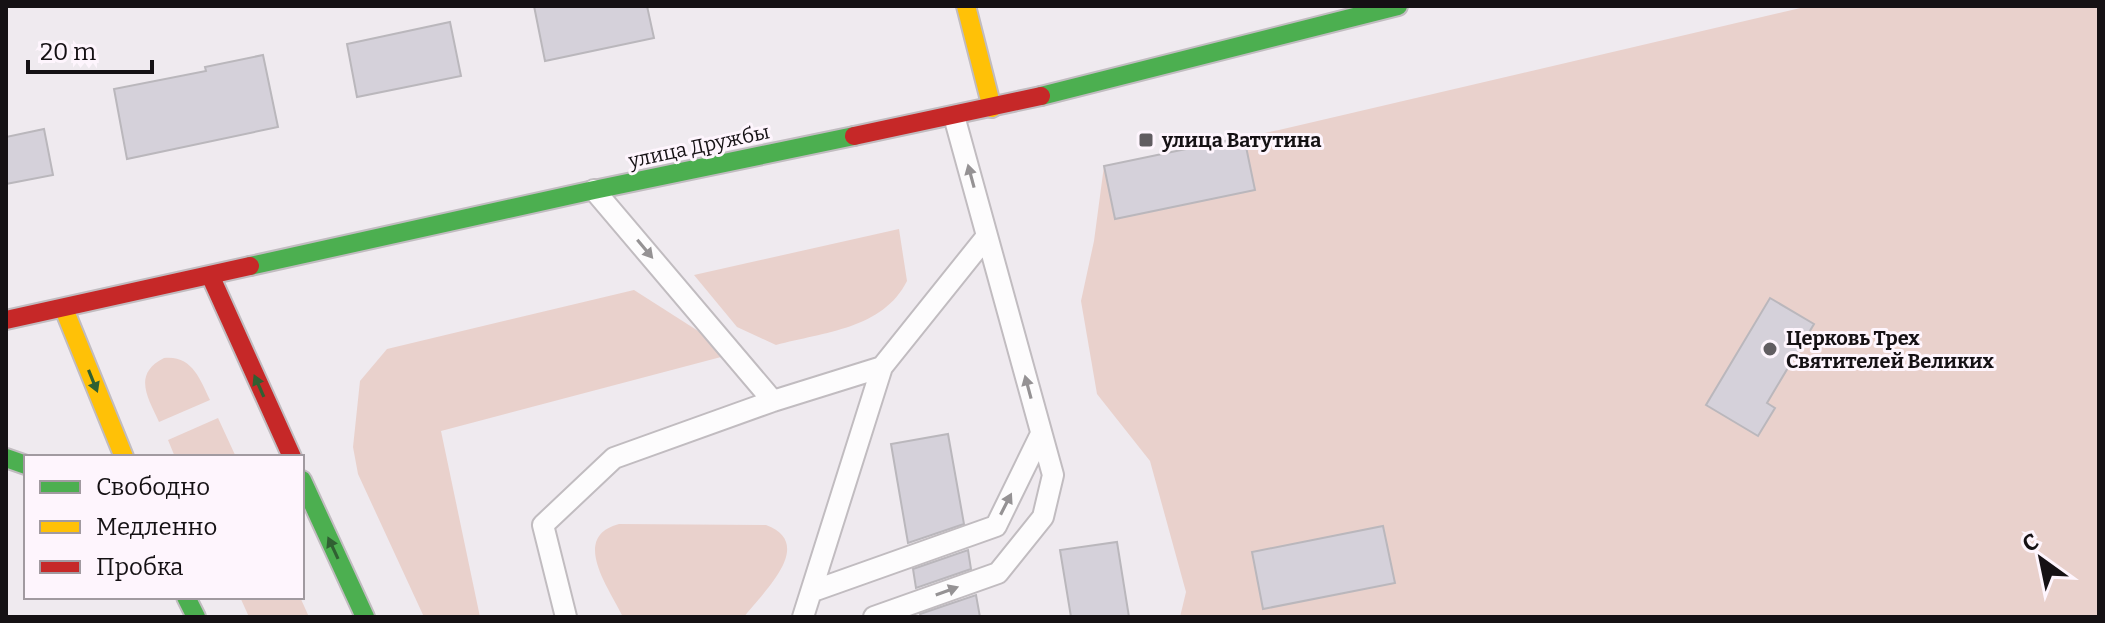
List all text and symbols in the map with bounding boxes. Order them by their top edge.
scale bar [28,24,152,74]
text: 20 m [40,38,96,66]
street label: улица Дружбы [625,119,772,173]
place label: улица Ватутина [1161,128,1321,152]
marker: улица Ватутина [1137,131,1155,149]
one-way arrow [964,163,976,188]
one-way arrow [635,240,653,259]
place label: Церковь Трех Святителей Великих [1786,326,1995,373]
marker: Церковь Трех Святителей Великих [1761,340,1779,358]
one-way arrow [87,369,100,393]
one-way arrow [253,374,266,398]
one-way arrow [1021,375,1033,400]
legend [24,455,304,599]
text: Свободно [96,473,210,501]
one-way arrow [1000,493,1013,516]
text: Медленно [96,513,217,541]
north arrow [2001,519,2081,599]
text: С [2017,527,2044,558]
one-way arrow [327,537,340,560]
text: Пробка [96,553,183,581]
one-way arrow [935,584,959,597]

